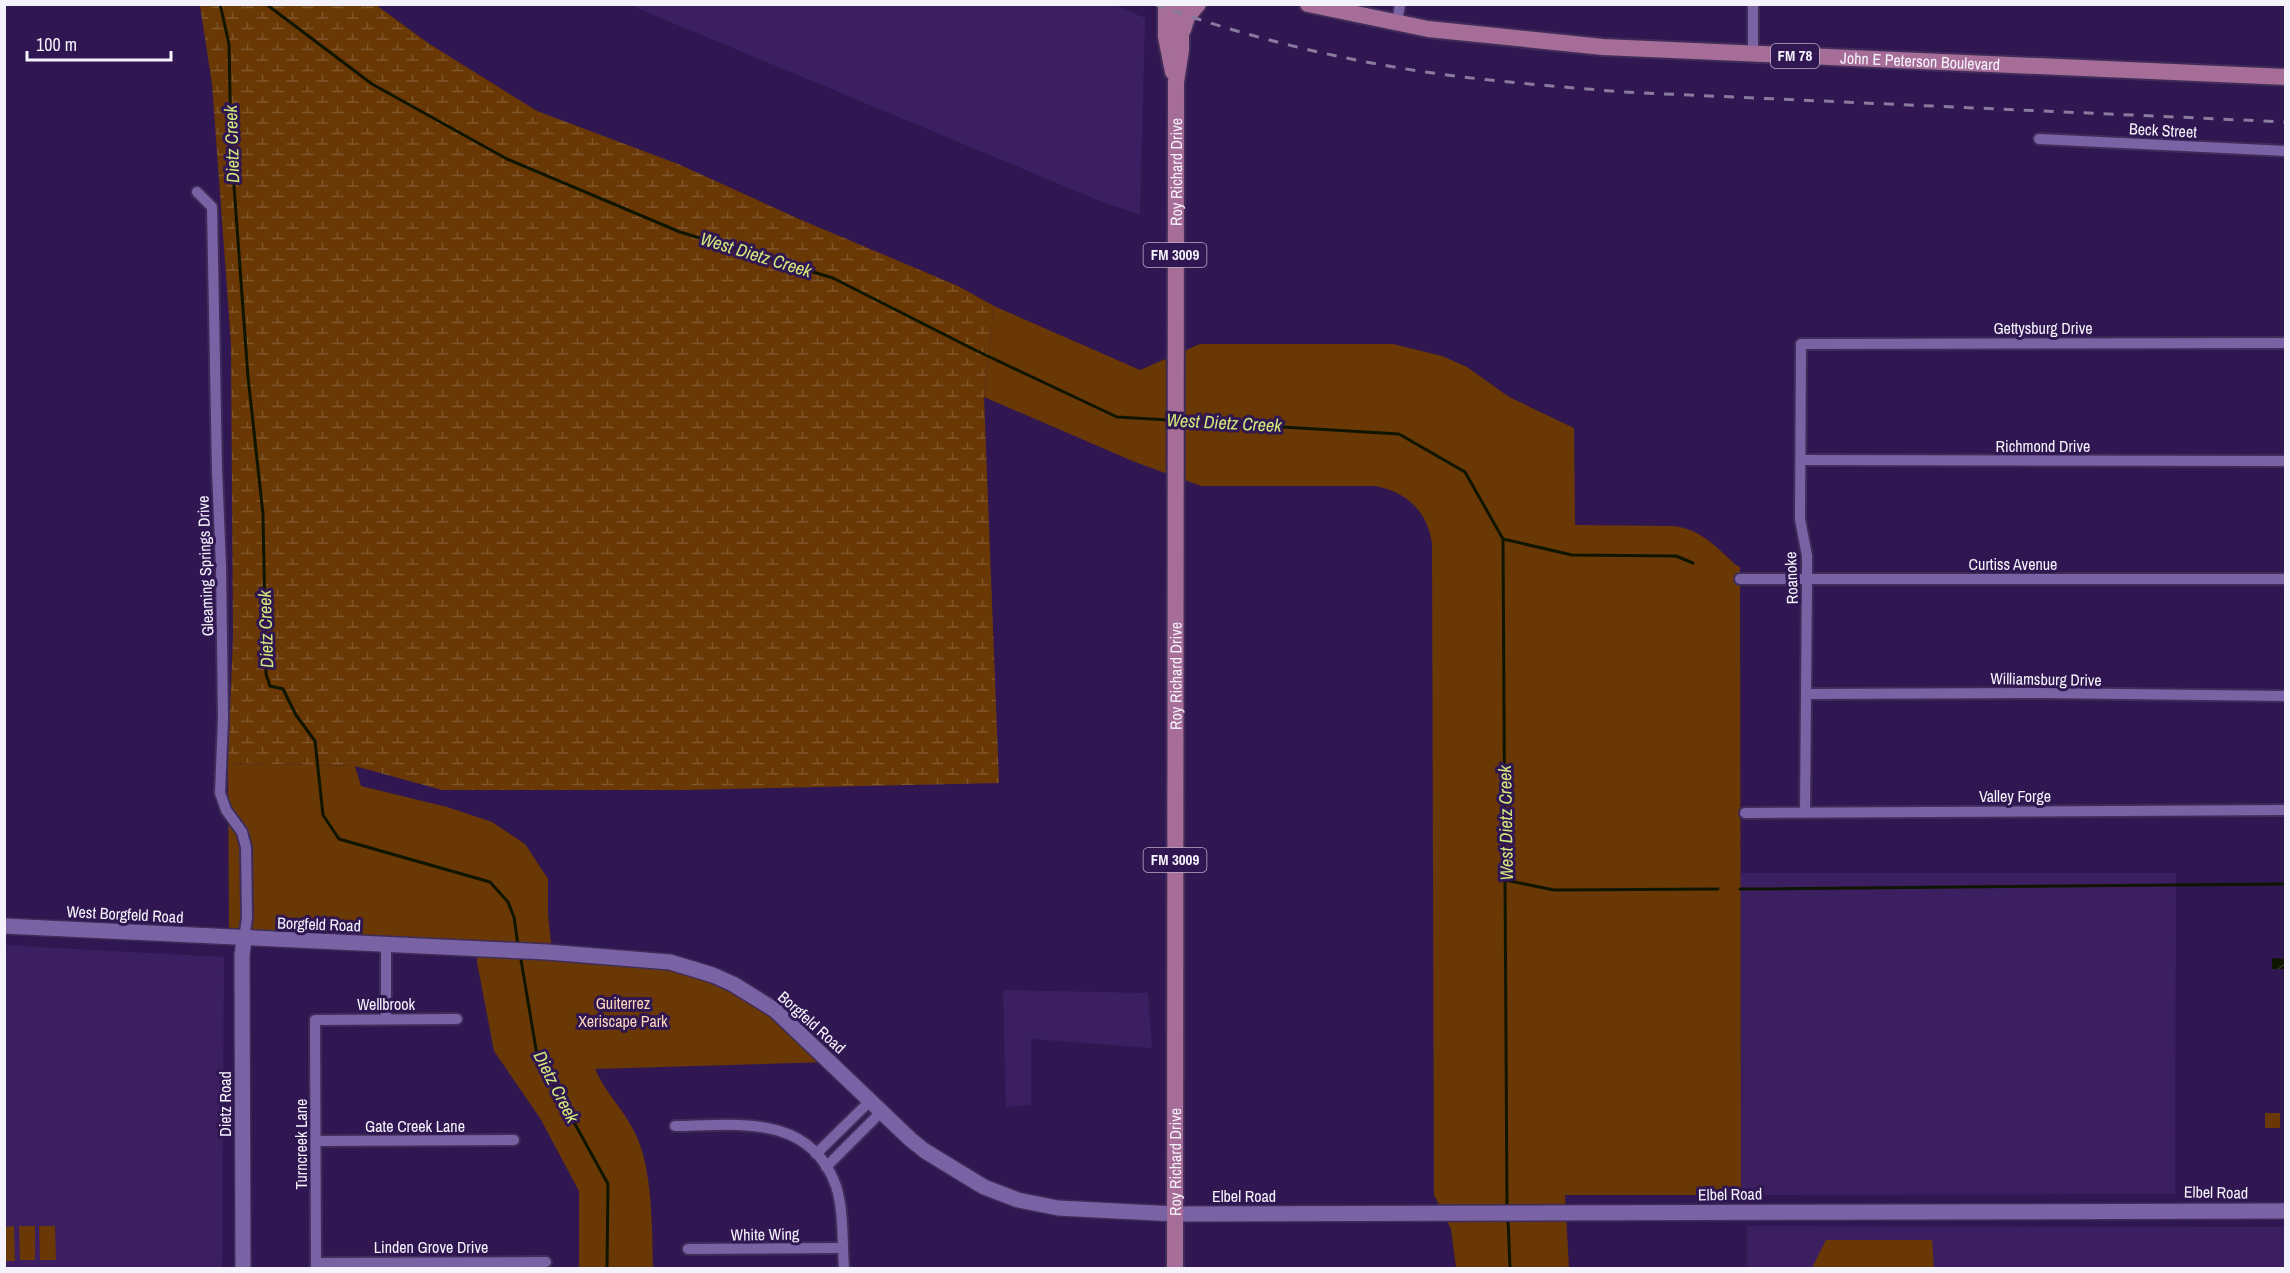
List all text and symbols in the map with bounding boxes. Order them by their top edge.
scale bar [27,24,171,62]
text: 100 m [36,32,77,57]
road number: FM 78 [1771,44,1819,68]
street label: John E Peterson Boulevard [1840,46,2001,75]
water label: Dietz Creek [218,104,245,183]
street label: Beck Street [2129,117,2198,143]
street label: Roy Richard Drive [1165,118,1187,226]
water label: West Dietz Creek [697,226,816,284]
road number: FM 3009 [1144,243,1206,267]
street label: Gettysburg Drive [1993,317,2093,339]
water label: West Dietz Creek [1166,407,1283,438]
street label: Richmond Drive [1996,435,2090,457]
street label: Gleaming Springs Drive [192,495,218,637]
street label: Roanoke [1779,551,1803,605]
street label: Curtiss Avenue [1969,553,2057,575]
water label: Dietz Creek [252,589,279,668]
street label: Roy Richard Drive [1164,622,1187,730]
street label: Williamsburg Drive [1990,667,2102,691]
water label: West Dietz Creek [1492,765,1519,881]
street label: Valley Forge [1979,785,2051,807]
road number: FM 3009 [1144,848,1206,872]
street label: West Borgfeld Road [66,900,184,928]
street label: Borgfeld Road [277,912,361,936]
street label: Borgfeld Road [773,986,851,1058]
park label: Guiterrez Xeriscape Park [578,992,668,1032]
street label: Wellbrook [357,993,415,1015]
water label: Dietz Creek [528,1046,586,1128]
street label: Dietz Road [214,1071,236,1137]
street label: Turncreek Lane [290,1099,312,1189]
street label: Roy Richard Drive [1164,1108,1186,1216]
street label: Gate Creek Lane [365,1115,465,1137]
street label: Elbel Road [2184,1180,2248,1204]
street label: Elbel Road [1698,1182,1762,1206]
street label: Elbel Road [1212,1185,1276,1207]
street label: White Wing [731,1222,800,1246]
street label: Linden Grove Drive [374,1236,488,1258]

